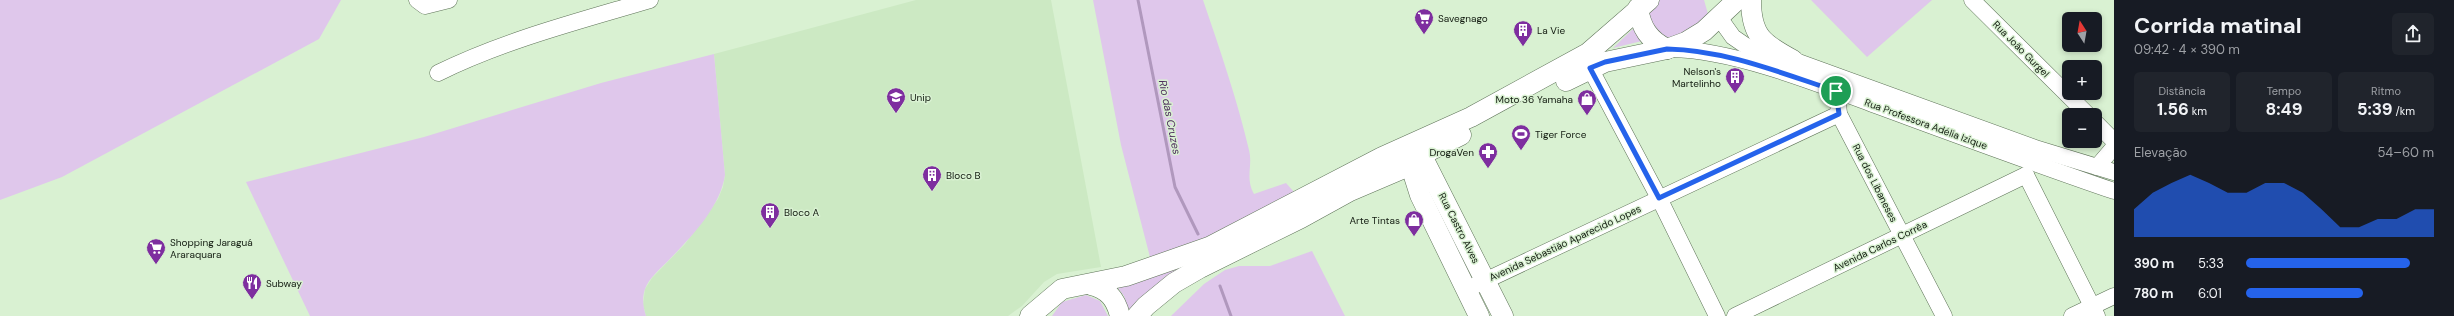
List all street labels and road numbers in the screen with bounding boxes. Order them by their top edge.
street label: Rua João Gurgel [1990,18,2052,80]
street label: Rua Professora Adélia Izique [1863,96,1989,152]
street label: Rua dos Libaneses [1850,142,1900,224]
street label: Rua Castro Alves [1436,190,1482,266]
street label: Avenida Sebastião Aparecido Lopes [1487,202,1643,284]
street label: Avenida Carlos Corrêa [1831,218,1929,274]

